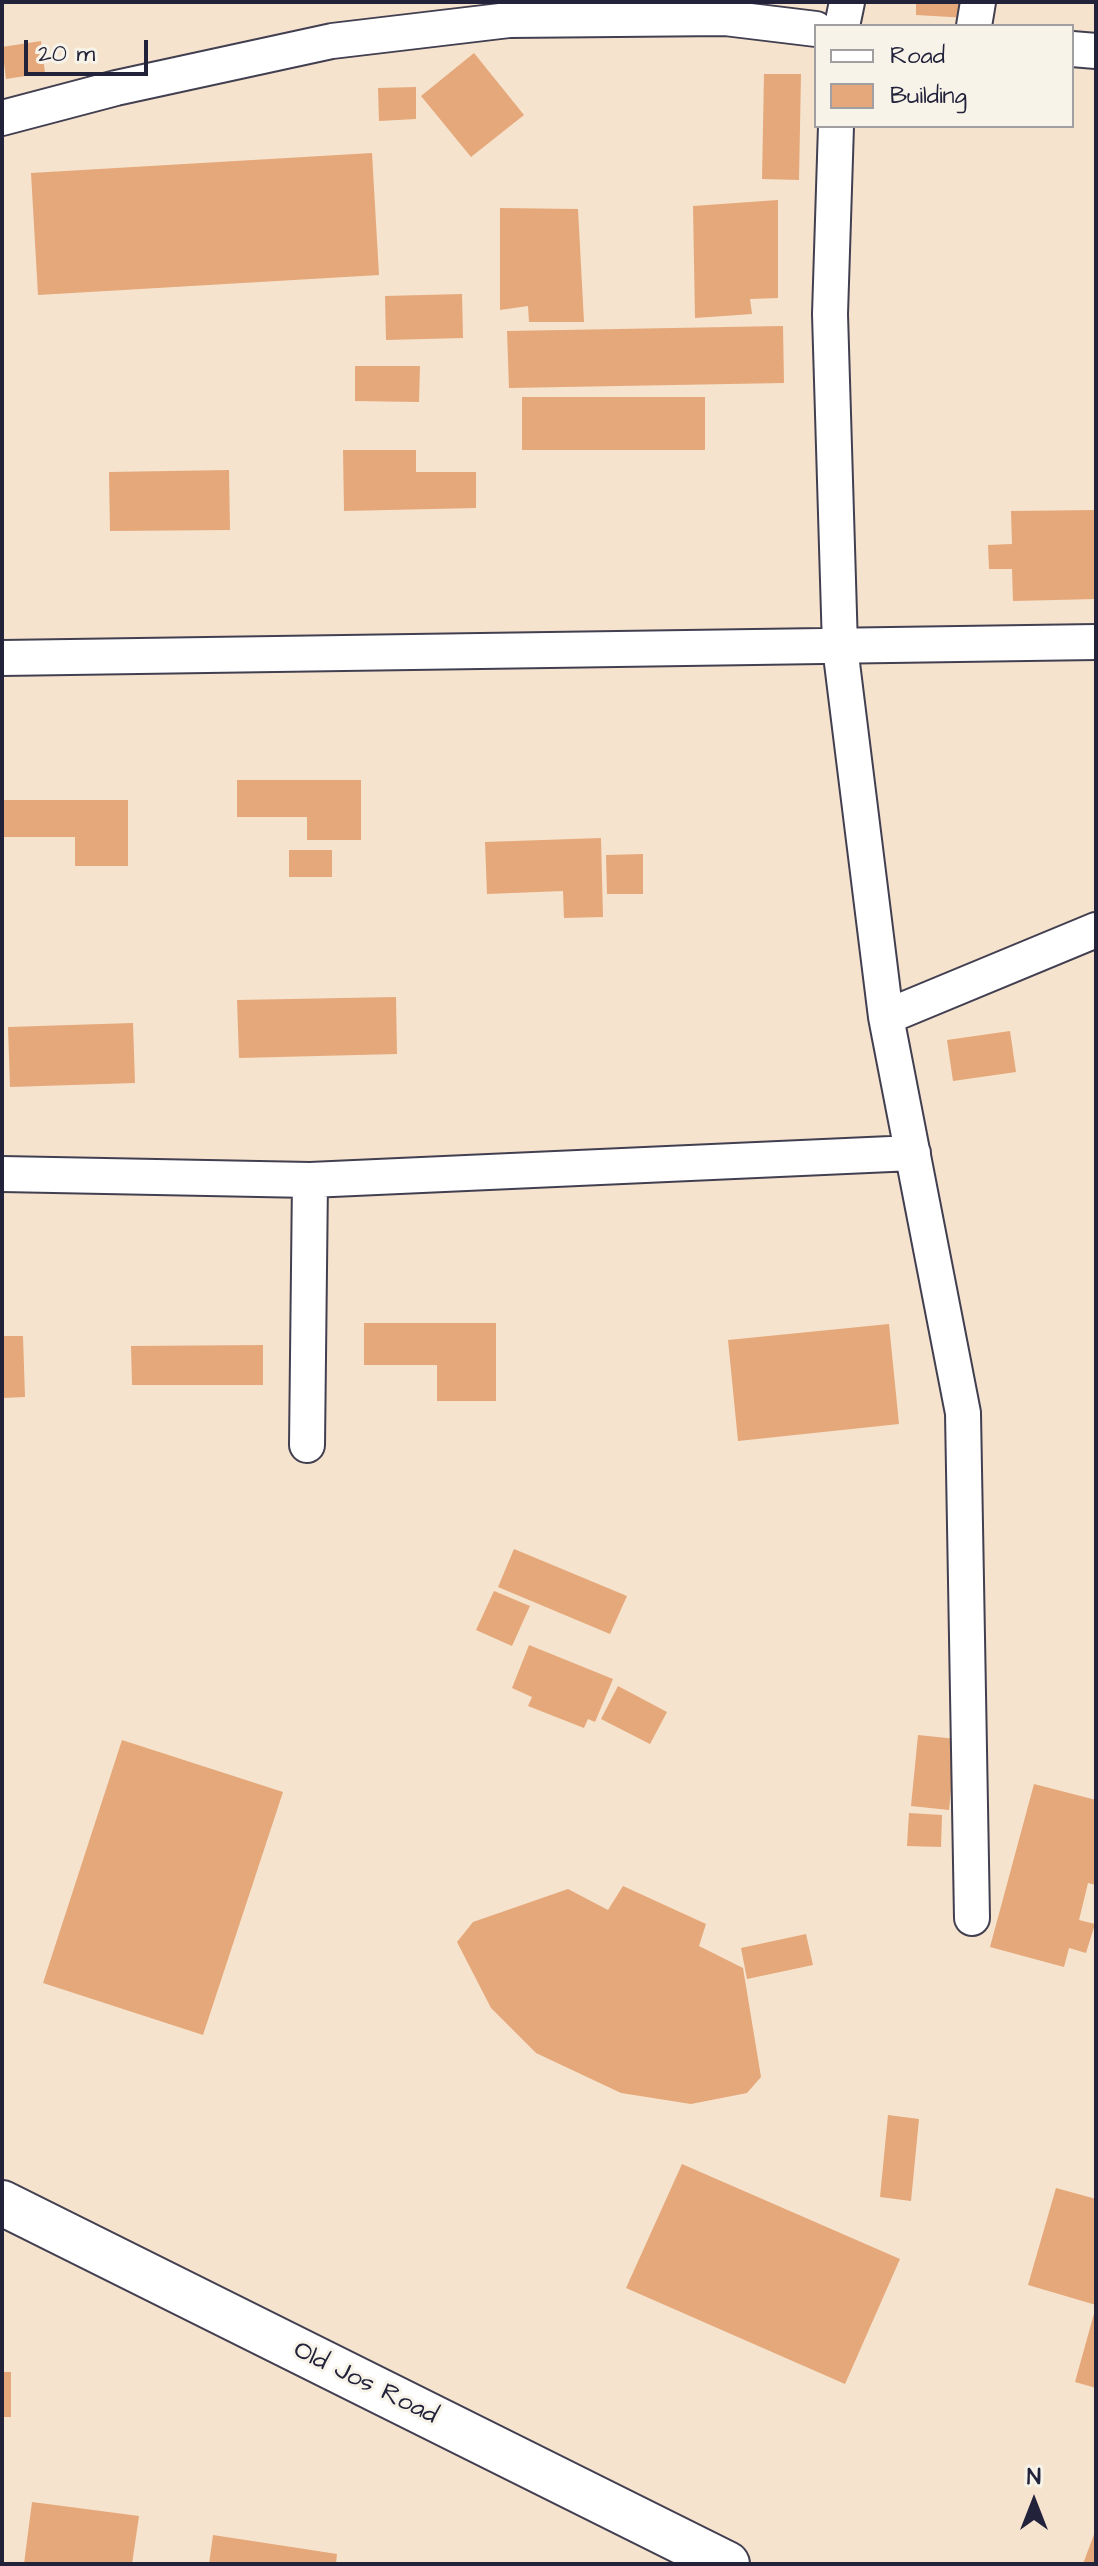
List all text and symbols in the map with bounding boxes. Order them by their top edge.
scale bar [28,24,152,74]
legend [814,24,1074,128]
text: 20 m [38,37,95,71]
text: Road [890,39,945,73]
text: Building [890,79,967,113]
street label: Old Jos Road [288,2336,442,2432]
north arrow [994,2462,1074,2542]
text: N [1027,2462,1041,2493]

